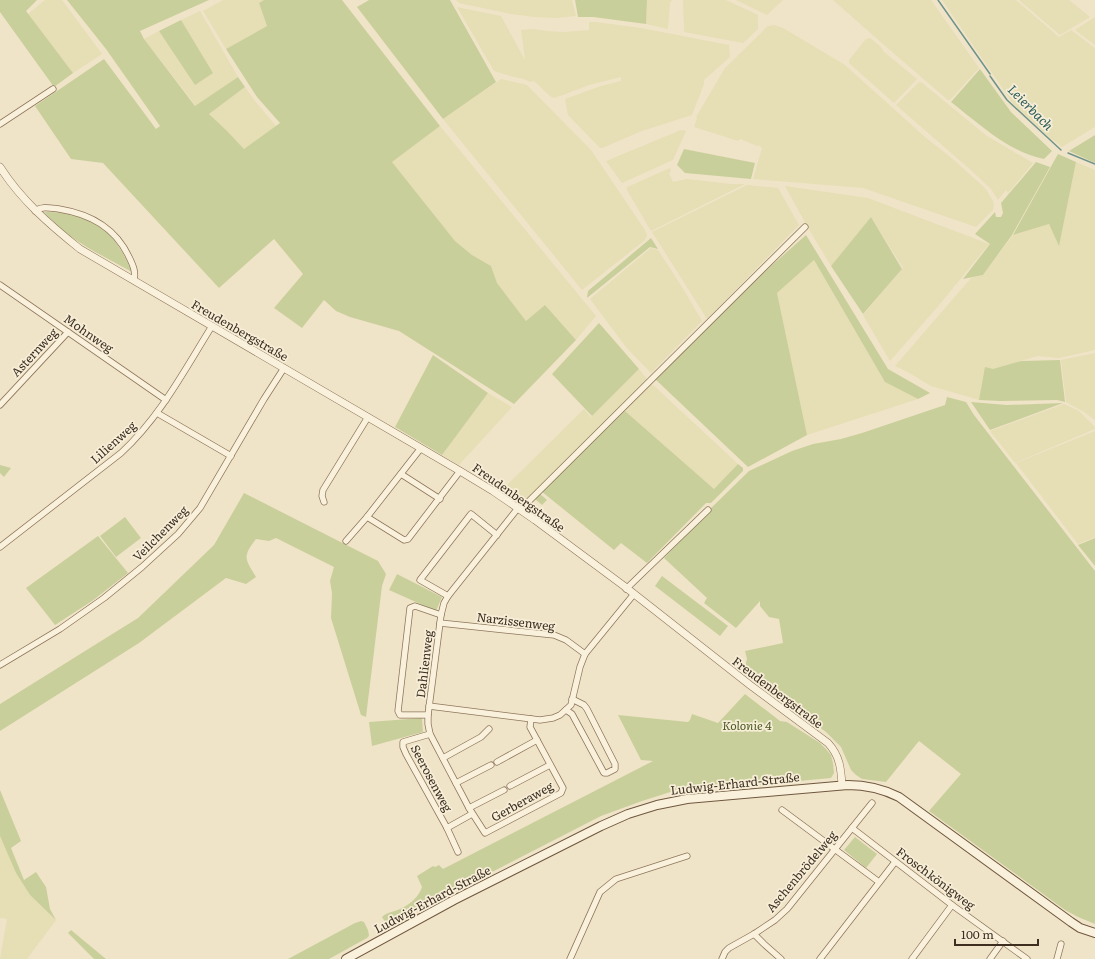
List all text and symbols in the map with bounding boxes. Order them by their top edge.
water label: Leierbach [1004,80,1058,134]
street label: Freudenbergstraße [188,295,292,365]
street label: Mohnweg [60,309,118,357]
street label: Asternweg [7,323,62,381]
street label: Lilienweg [86,416,140,468]
street label: Freudenbergstraße [469,458,569,536]
street label: Veilchenweg [128,501,192,565]
street label: Narzissenweg [476,607,556,635]
street label: Dahlienweg [411,629,437,699]
street label: Freudenbergstraße [729,652,827,732]
park label: Kolonie 4 [722,716,772,734]
street label: Seerosenweg [407,741,457,815]
street label: Ludwig-Erhard-Straße [670,767,800,799]
street label: Gerberaweg [488,776,557,826]
street label: Aschenbrödelweg [761,826,841,916]
street label: Froschkönigweg [893,842,979,914]
street label: Ludwig-Erhard-Straße [370,861,494,937]
scale bar [955,921,1038,947]
text: 100 m [961,925,994,943]

